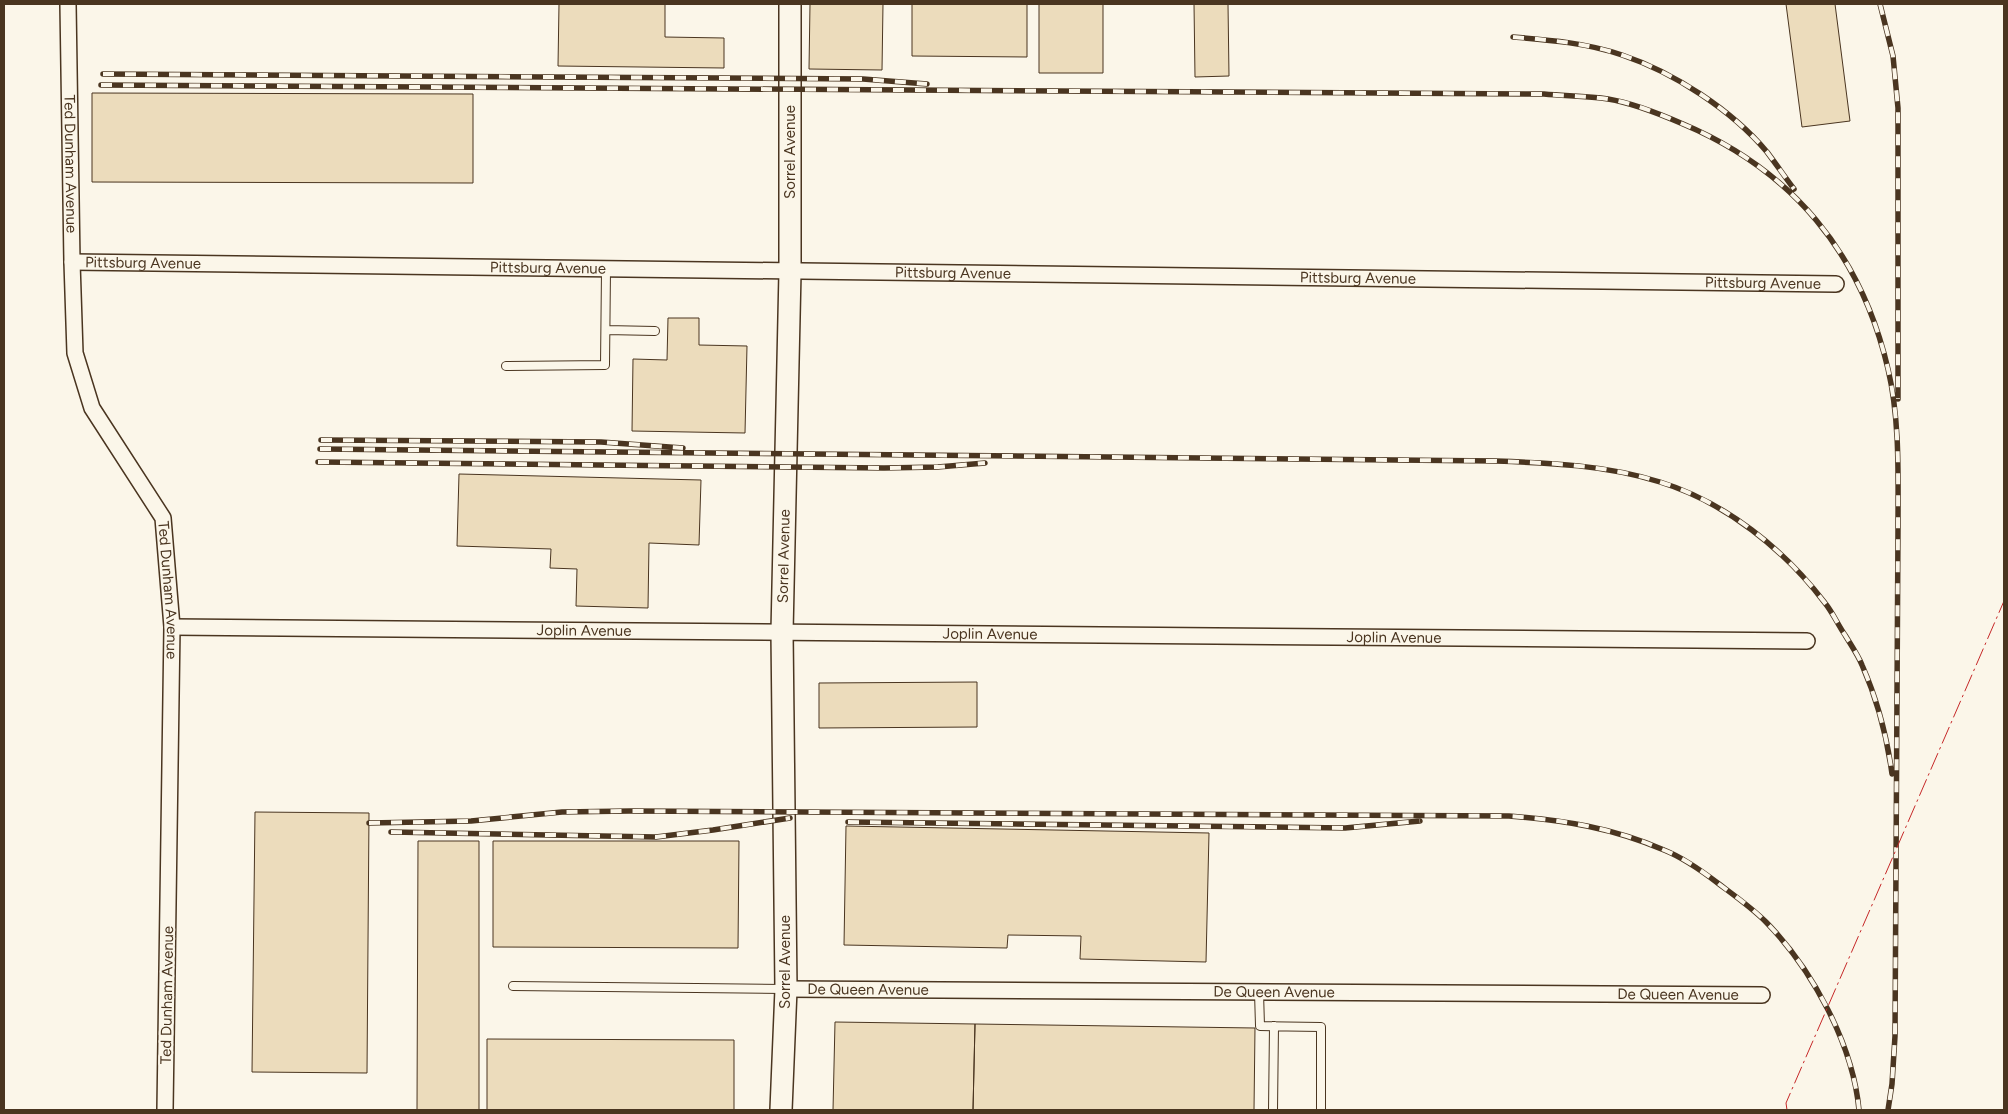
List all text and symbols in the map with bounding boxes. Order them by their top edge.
street label: Ted Dunham Avenue [60,95,81,233]
street label: Sorrel Avenue [781,105,799,199]
street label: Pittsburg Avenue [85,253,201,273]
street label: Pittsburg Avenue [490,258,606,278]
street label: Pittsburg Avenue [895,263,1011,283]
street label: Pittsburg Avenue [1300,268,1416,288]
street label: Pittsburg Avenue [1705,273,1821,293]
street label: Sorrel Avenue [774,509,794,603]
street label: Ted Dunham Avenue [154,520,181,659]
street label: Joplin Avenue [536,621,632,640]
street label: Joplin Avenue [942,625,1038,643]
street label: Joplin Avenue [1346,628,1442,647]
street label: Sorrel Avenue [776,915,794,1009]
street label: Ted Dunham Avenue [157,926,177,1064]
street label: De Queen Avenue [807,980,929,999]
street label: De Queen Avenue [1213,983,1335,1001]
street label: De Queen Avenue [1617,985,1739,1004]

